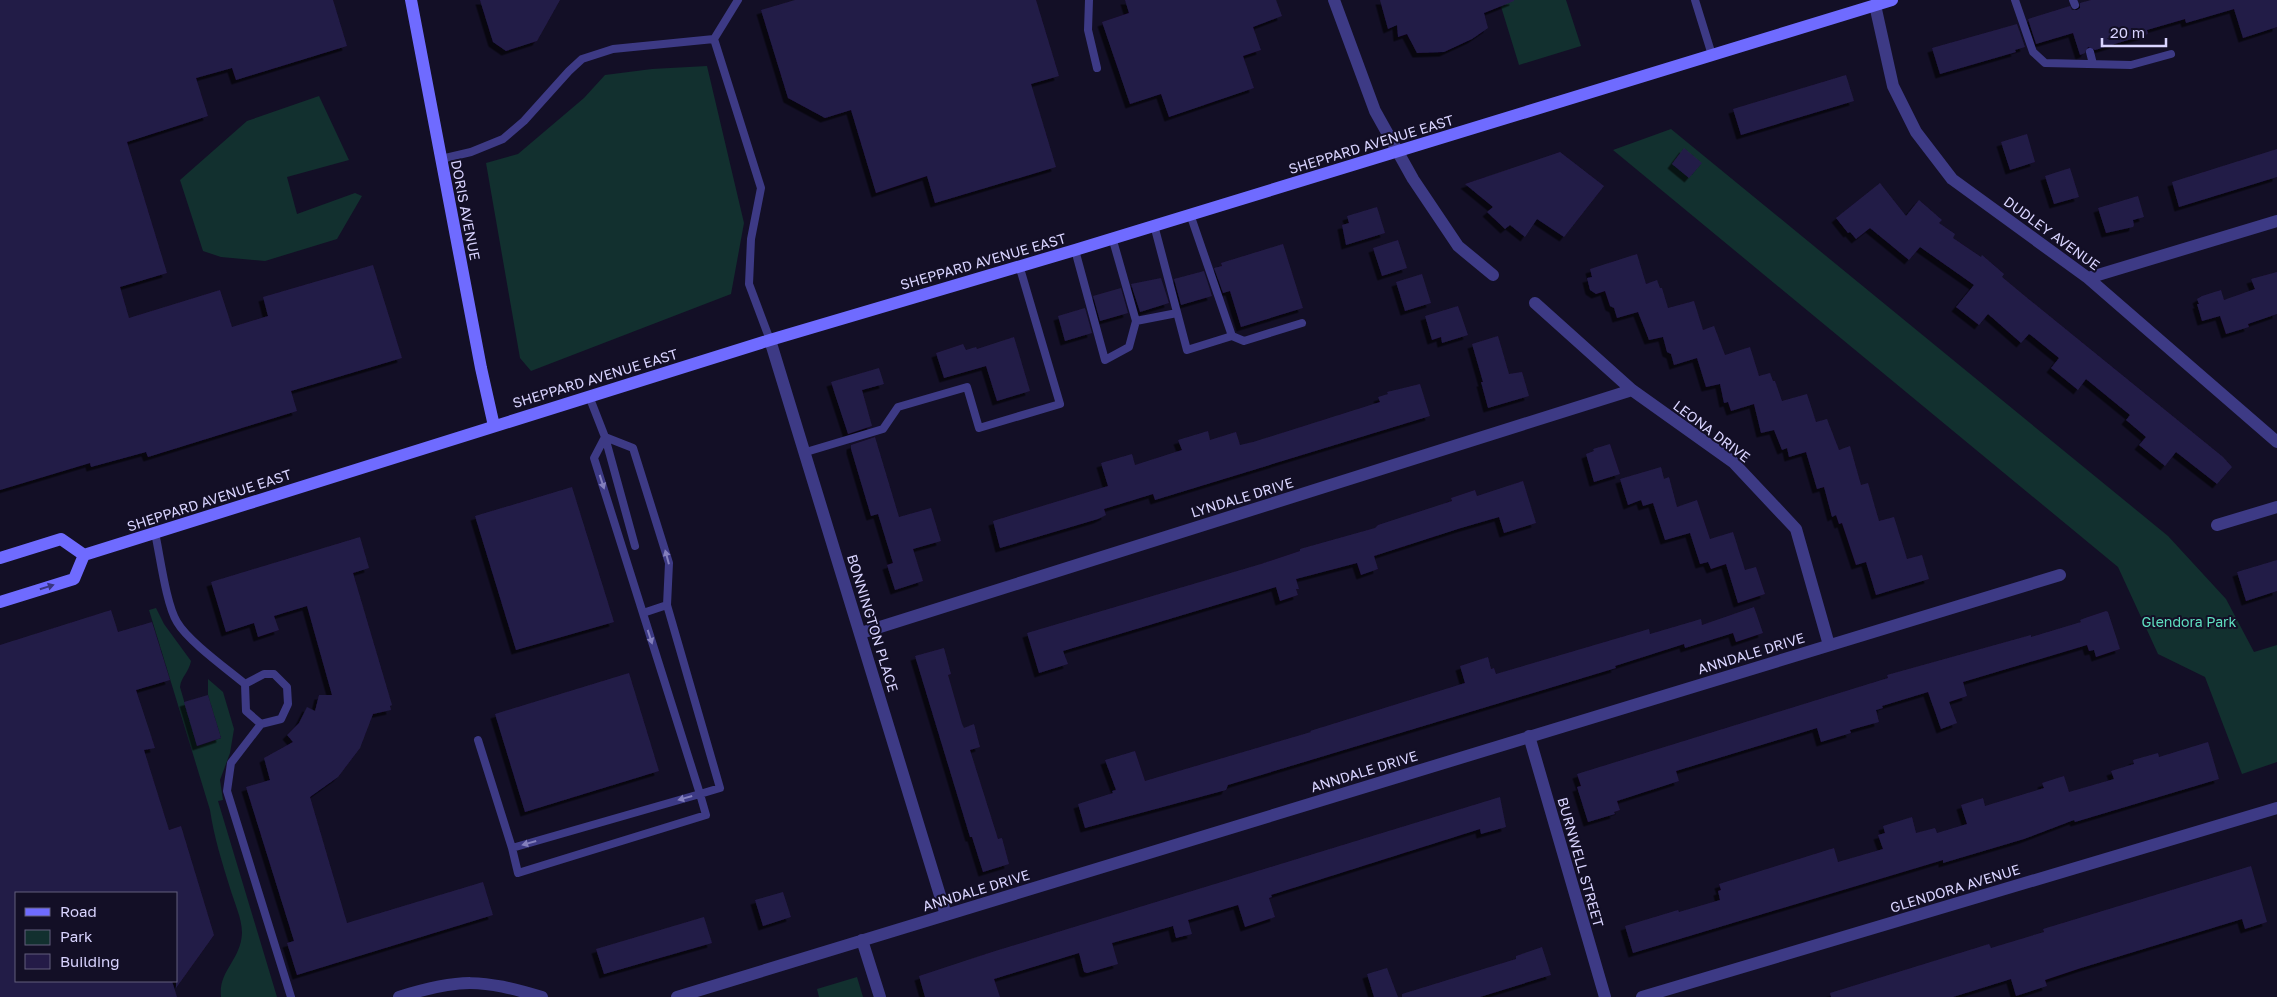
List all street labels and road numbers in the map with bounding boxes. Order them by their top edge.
street label: SHEPPARD AVENUE EAST [1286,111,1456,177]
street label: DORIS AVENUE [448,158,484,262]
street label: DUDLEY AVENUE [2001,193,2103,273]
street label: SHEPPARD AVENUE EAST [898,229,1068,293]
street label: SHEPPARD AVENUE EAST [510,345,680,411]
street label: LEONA DRIVE [1670,397,1754,465]
street label: SHEPPARD AVENUE EAST [125,465,294,535]
street label: LYNDALE DRIVE [1189,473,1295,521]
street label: BONNINGTON PLACE [844,552,902,694]
street label: ANNDALE DRIVE [1695,629,1807,677]
street label: ANNDALE DRIVE [1308,747,1420,795]
street label: BURNWELL STREET [1554,795,1608,929]
street label: GLENDORA AVENUE [1888,860,2022,916]
street label: ANNDALE DRIVE [920,866,1032,914]

